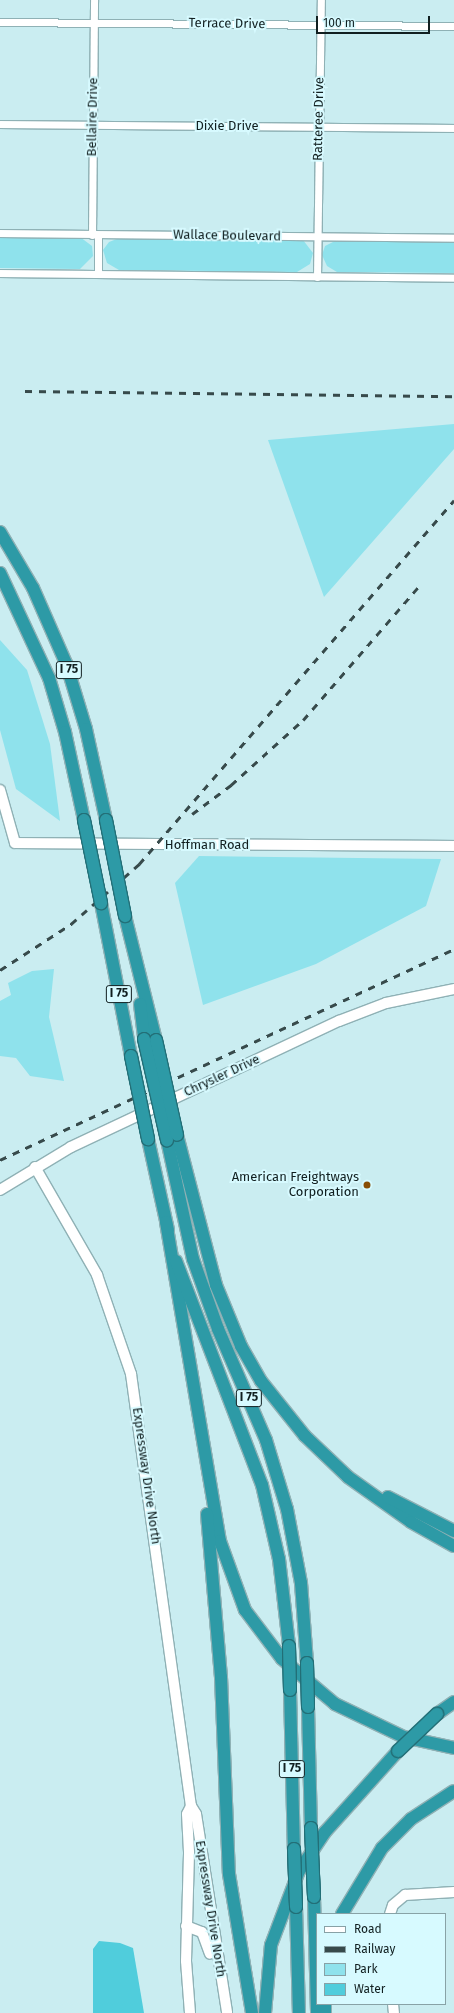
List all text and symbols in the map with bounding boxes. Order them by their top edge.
scale bar [318,8,432,34]
street label: Terrace Drive [189,16,265,32]
text: 100 m [323,16,355,30]
street label: Bellaire Drive [85,77,101,157]
street label: Ratteree Drive [310,77,328,161]
street label: Dixie Drive [195,118,259,134]
street label: Wallace Boulevard [173,227,281,245]
road number: I 75 [55,660,83,680]
street label: Hoffman Road [165,837,249,853]
road number: I 75 [105,984,133,1004]
street label: Chrysler Drive [182,1052,262,1100]
place label: American Freightways Corporation [232,1170,359,1201]
marker: American Freightways Corporation [362,1180,372,1190]
road number: I 75 [235,1388,263,1408]
street label: Expressway Drive North [129,1406,163,1546]
road number: I 75 [278,1759,306,1779]
street label: Expressway Drive North [191,1840,229,1978]
legend [316,1913,446,2005]
text: Road [354,1922,382,1936]
text: Railway [354,1942,395,1956]
text: Park [354,1962,378,1976]
text: Water [354,1982,385,1996]

